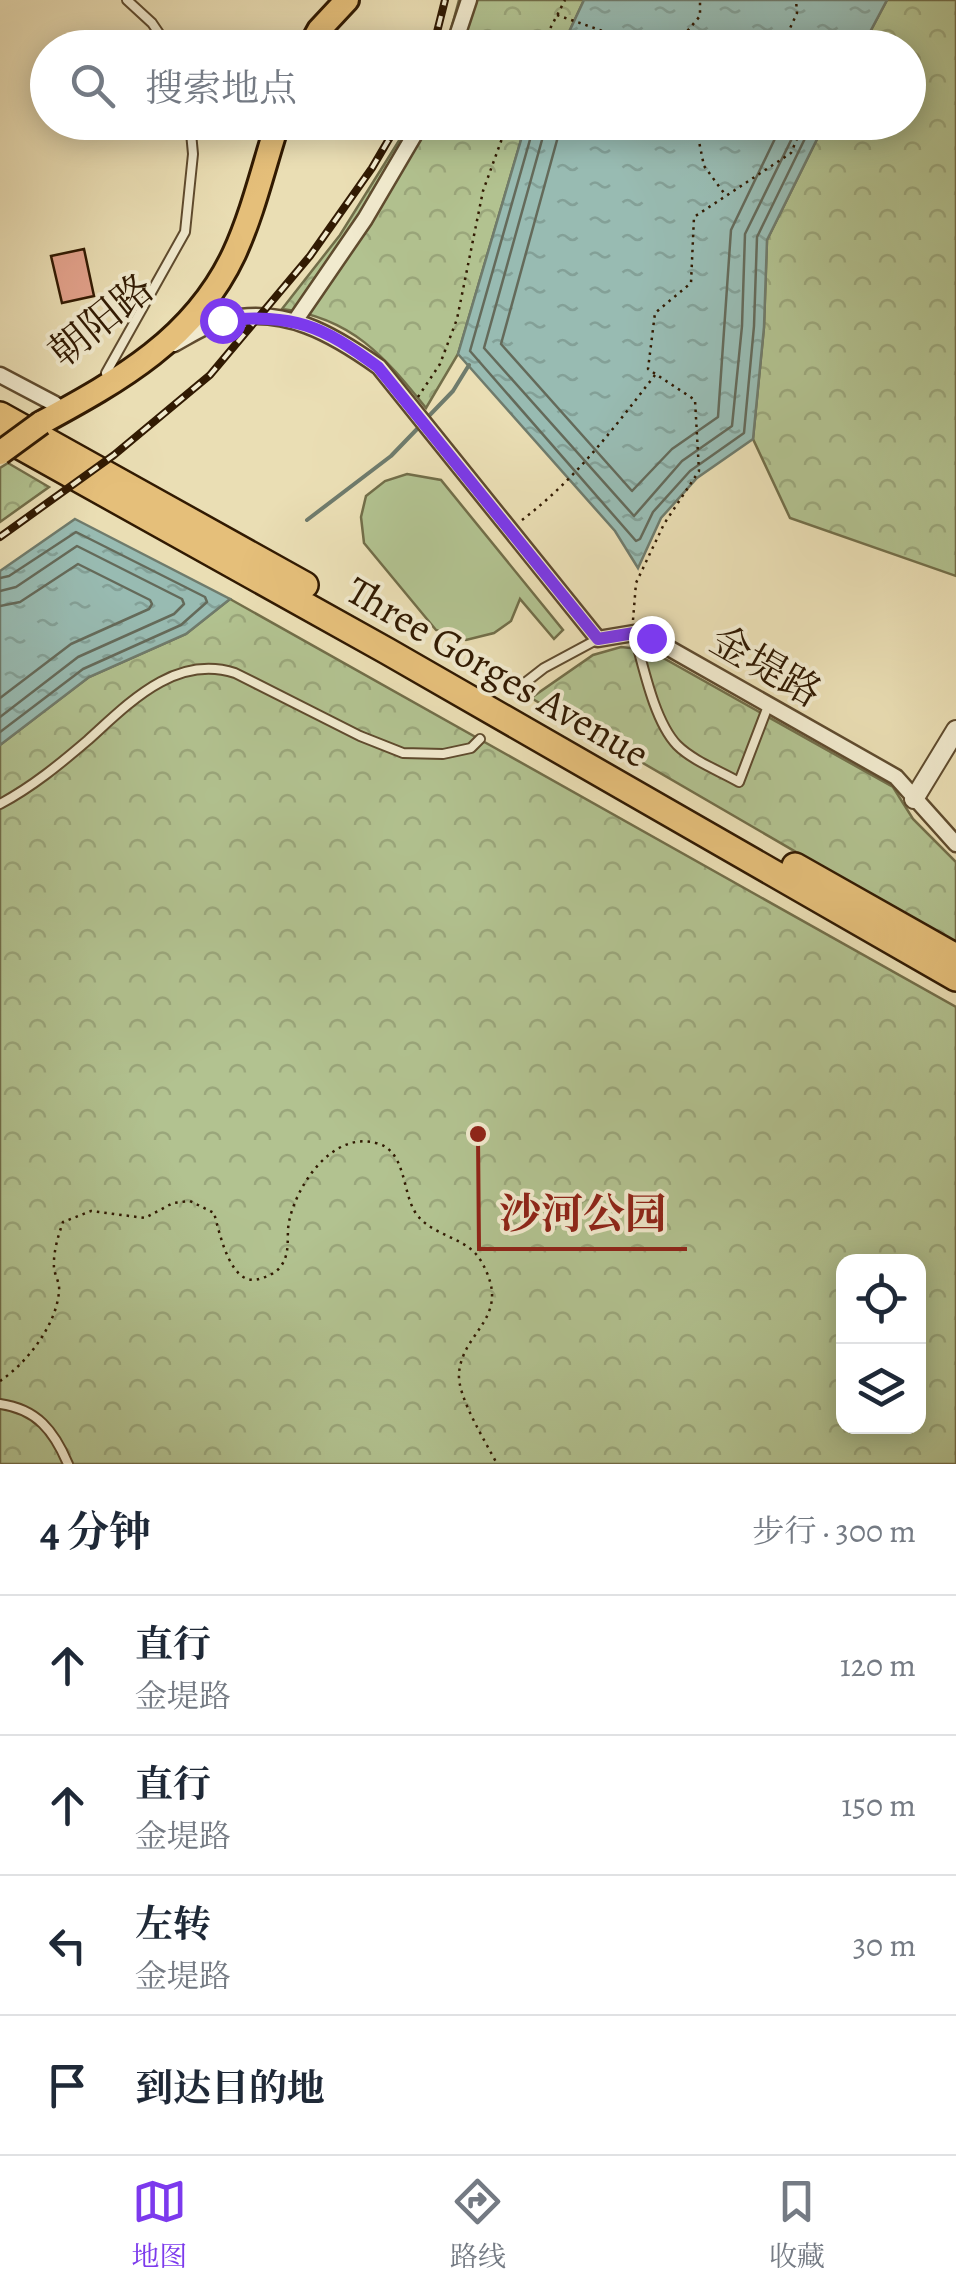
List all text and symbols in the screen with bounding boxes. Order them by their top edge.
search box [30,30,926,140]
icon: search [65,58,120,113]
text: 搜索地点 [145,62,297,114]
street label: 朝阳路 [37,261,165,379]
route start [200,298,246,344]
street label: Three Gorges Avenue [337,563,659,781]
street label: 金堤路 [700,612,832,720]
route end [629,616,675,662]
callout: 沙河公园 [479,1177,687,1249]
text: 沙河公园 [499,1185,667,1242]
map controls [836,1254,926,1434]
button: locate [836,1254,926,1344]
button: layers [836,1344,926,1434]
text: 4 分钟 [40,1503,151,1560]
text: 步行 · 300 m [753,1509,916,1553]
text: 直行 [135,1618,211,1670]
icon: ahead [40,1638,95,1693]
text: 120 m [840,1643,916,1687]
text: 金堤路 [135,1674,231,1718]
text: 直行 [135,1758,211,1810]
icon: ahead [40,1778,95,1833]
text: 150 m [841,1783,916,1827]
text: 金堤路 [135,1814,231,1858]
text: 左转 [135,1898,211,1950]
icon: left [40,1918,95,1973]
text: 30 m [853,1923,916,1967]
text: 金堤路 [135,1954,231,1998]
icon: arrive [40,2058,95,2113]
text: 到达目的地 [135,2062,325,2114]
tab: 地图 [131,2174,187,2276]
tab: 路线 [450,2174,506,2276]
tab: 收藏 [769,2174,825,2276]

